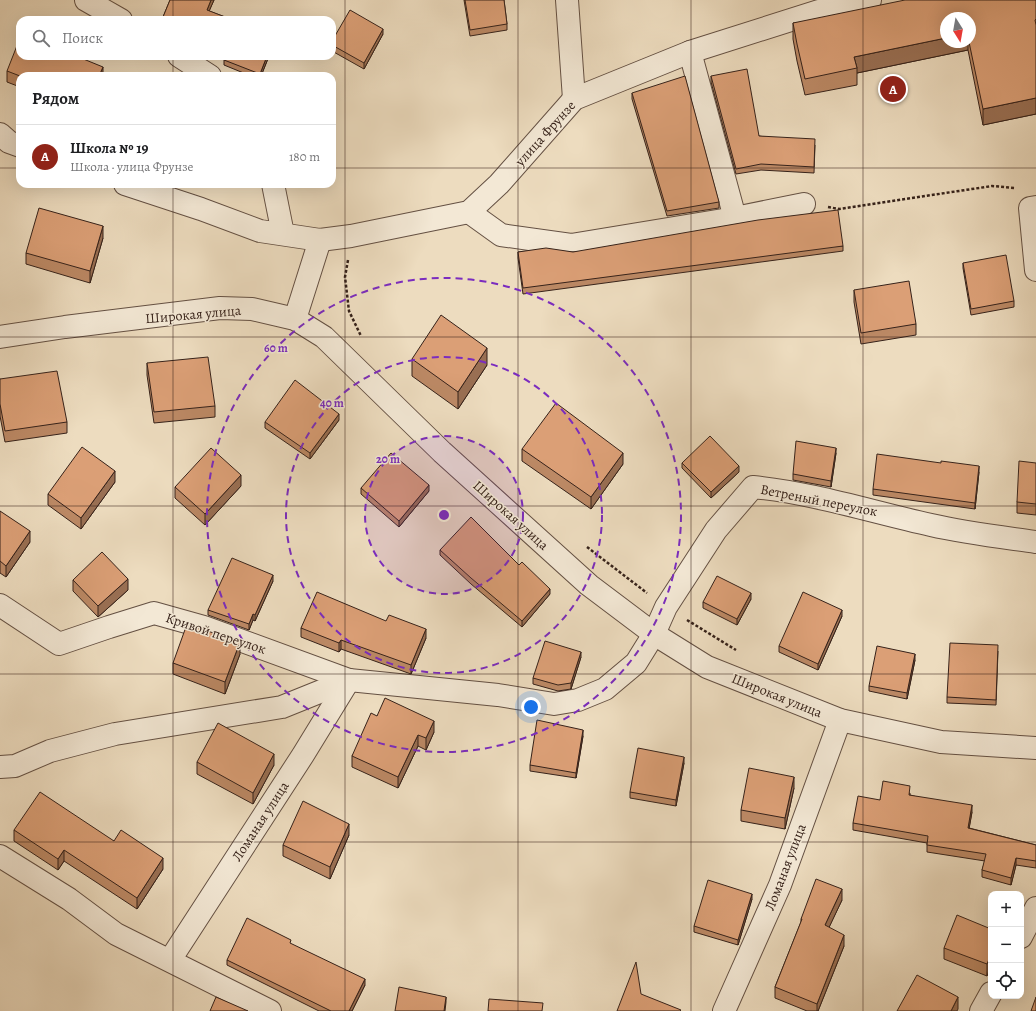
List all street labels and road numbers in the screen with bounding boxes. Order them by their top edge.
street label: улица Фрунзе [510,96,580,171]
street label: Широкая улица [144,301,242,328]
street label: Широкая улица [469,476,553,555]
street label: Ветреный переулок [759,480,879,521]
street label: Кривой переулок [163,608,269,659]
street label: Широкая улица [729,669,825,722]
street label: Ломаная улица [227,777,294,865]
street label: Ломаная улица [760,820,811,913]

